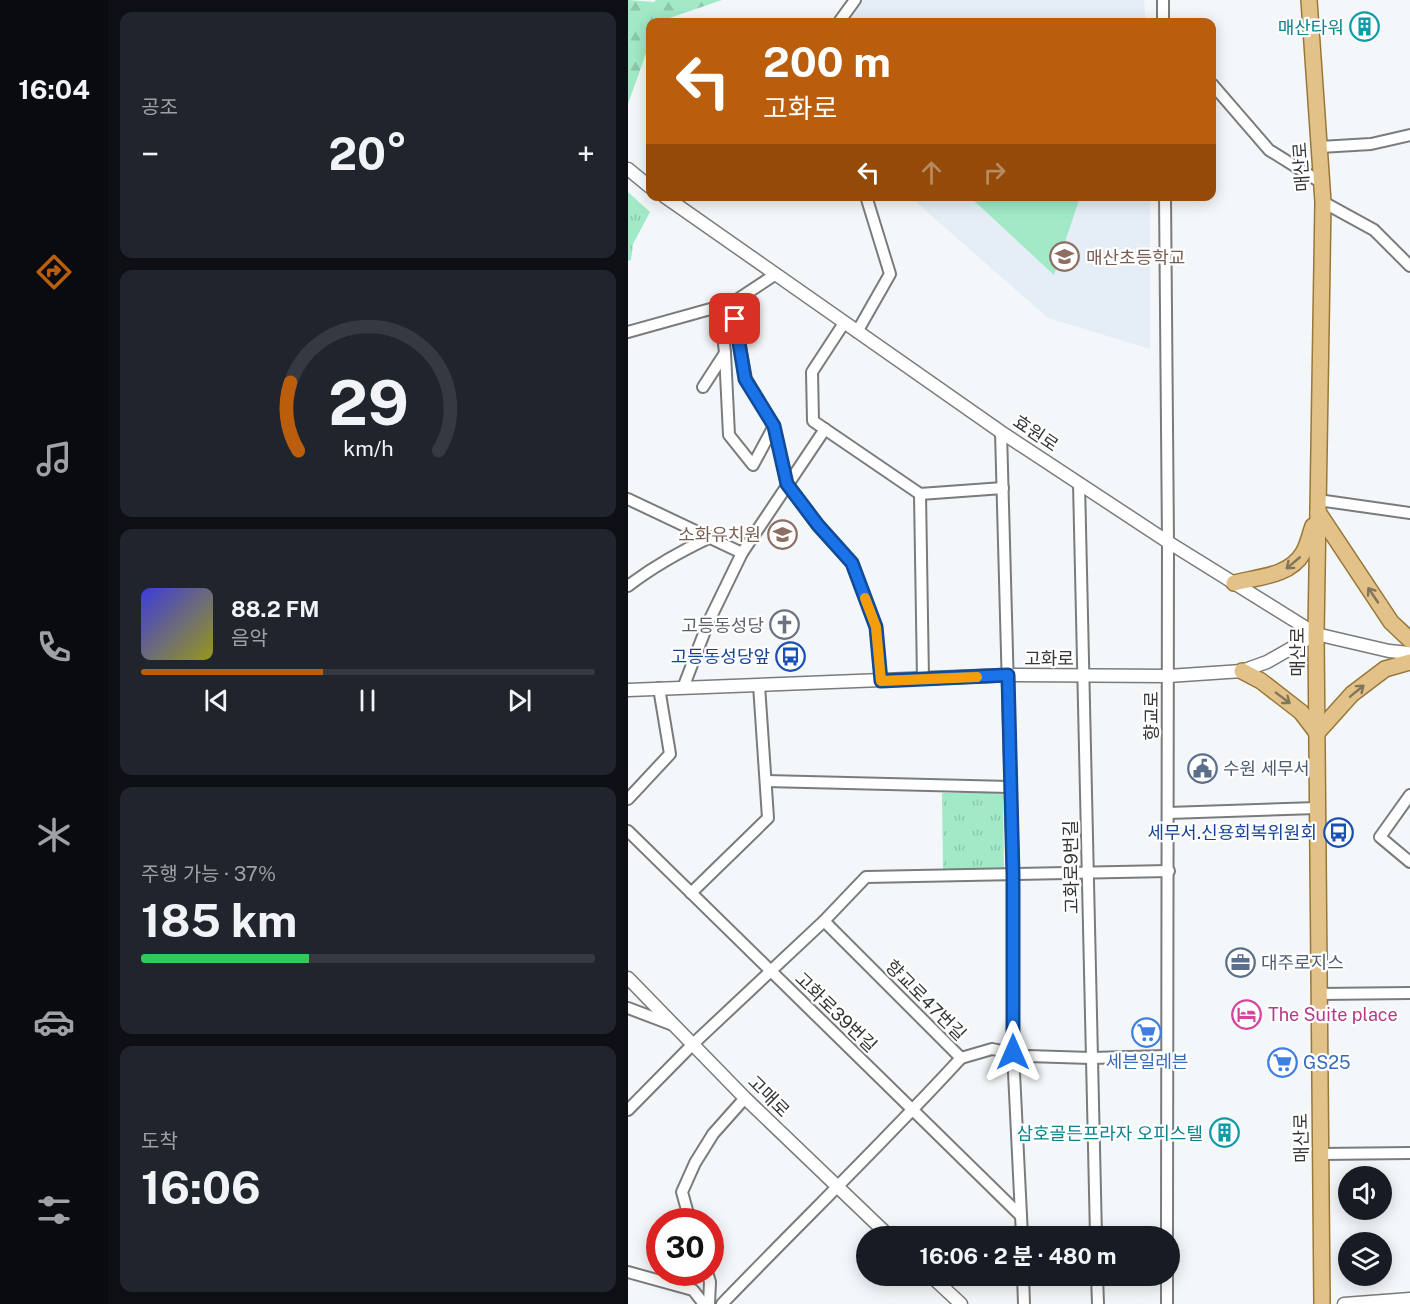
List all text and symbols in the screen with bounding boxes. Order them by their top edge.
building icon: 매산타워 [1349,11,1381,43]
place label: 매산타워 [1278,17,1344,38]
text: 200 m [763,37,891,86]
icon: left [664,42,742,120]
text: 16:04 [18,73,90,105]
text: 고화로 [763,92,838,124]
text: 공조 [141,95,178,119]
text: 20° [329,127,407,180]
text: − [141,135,159,173]
text: + [577,135,595,173]
street label: 매산로 [1289,141,1313,193]
icon: left [852,156,885,189]
icon: ahead [915,156,948,189]
icon: right [978,156,1011,189]
school or university icon: 매산초등학교 [1049,241,1081,273]
place label: 매산초등학교 [1086,247,1185,268]
icon: directions [33,251,75,293]
pin [709,293,760,344]
icon: arrive [718,302,751,335]
text: 29 [328,366,408,439]
street label: 효원로 [1010,410,1062,456]
text: km/h [343,436,393,461]
icon: music [33,438,75,480]
school or university icon: 소화유치원 [766,518,798,550]
place label: 소화유치원 [678,524,761,545]
one-way arrow [1285,556,1301,569]
one-way arrow [1367,587,1379,603]
text: 88.2 FM [231,596,319,622]
church icon: 고등동성당 [769,609,801,641]
place label: 고등동성당 [681,615,764,636]
icon: phone [33,626,75,668]
text: 음악 [231,626,268,650]
street label: 매산로 [1287,627,1308,677]
bus stop icon: 고등동성당앞 [775,640,807,672]
place label: 고등동성당앞 [671,646,770,667]
street label: 고화로 [1024,648,1074,669]
icon: previous [200,684,233,717]
icon: pause [351,684,384,717]
icon: next [503,684,536,717]
one-way arrow [1349,684,1365,697]
street label: 향교로 [1141,691,1162,741]
one-way arrow [1275,691,1291,704]
public building icon: 수원 세무서 [1186,752,1218,784]
place label: 수원 세무서 [1223,758,1310,779]
icon: climate [33,814,75,856]
bus stop icon: 세무서.신용회복위원회 [1322,816,1354,848]
street label: 고화로9번길 [1060,820,1082,914]
place label: 세무서.신용회복위원회 [1147,822,1317,843]
text: 주행 가능 · 37% [141,862,276,886]
text: 185 km [141,894,297,947]
office icon: 대주로지스 [1224,946,1256,978]
place label: 대주로지스 [1261,952,1344,973]
street label: 향교로47번길 [881,955,971,1045]
street label: 고화로39번길 [791,968,881,1056]
hotel icon: The Suite place [1231,998,1263,1030]
icon: car [33,1001,75,1043]
place label: The Suite place [1268,1004,1398,1025]
supermarket icon: 세븐일레븐 [1131,1016,1163,1048]
position arrow [981,1020,1045,1084]
supermarket icon: GS25 [1266,1046,1298,1078]
place label: 세븐일레븐 [1106,1051,1188,1072]
place label: GS25 [1303,1052,1350,1073]
street label: 고매로 [744,1071,794,1121]
street label: 매산로 [1290,1113,1312,1163]
building icon: 삼호골든프라자 오피스텔 [1208,1117,1240,1149]
place label: 삼호골든프라자 오피스텔 [1016,1123,1203,1144]
text: 도착 [141,1129,178,1153]
text: 16:06 [141,1161,261,1214]
map controls [1338,1166,1392,1286]
button: sound [1338,1166,1392,1220]
icon: filters [33,1189,75,1231]
speed limit sign: 30 [646,1208,724,1286]
button: layers [1338,1232,1392,1286]
text: 16:06 · 2 분 · 480 m [920,1243,1116,1269]

